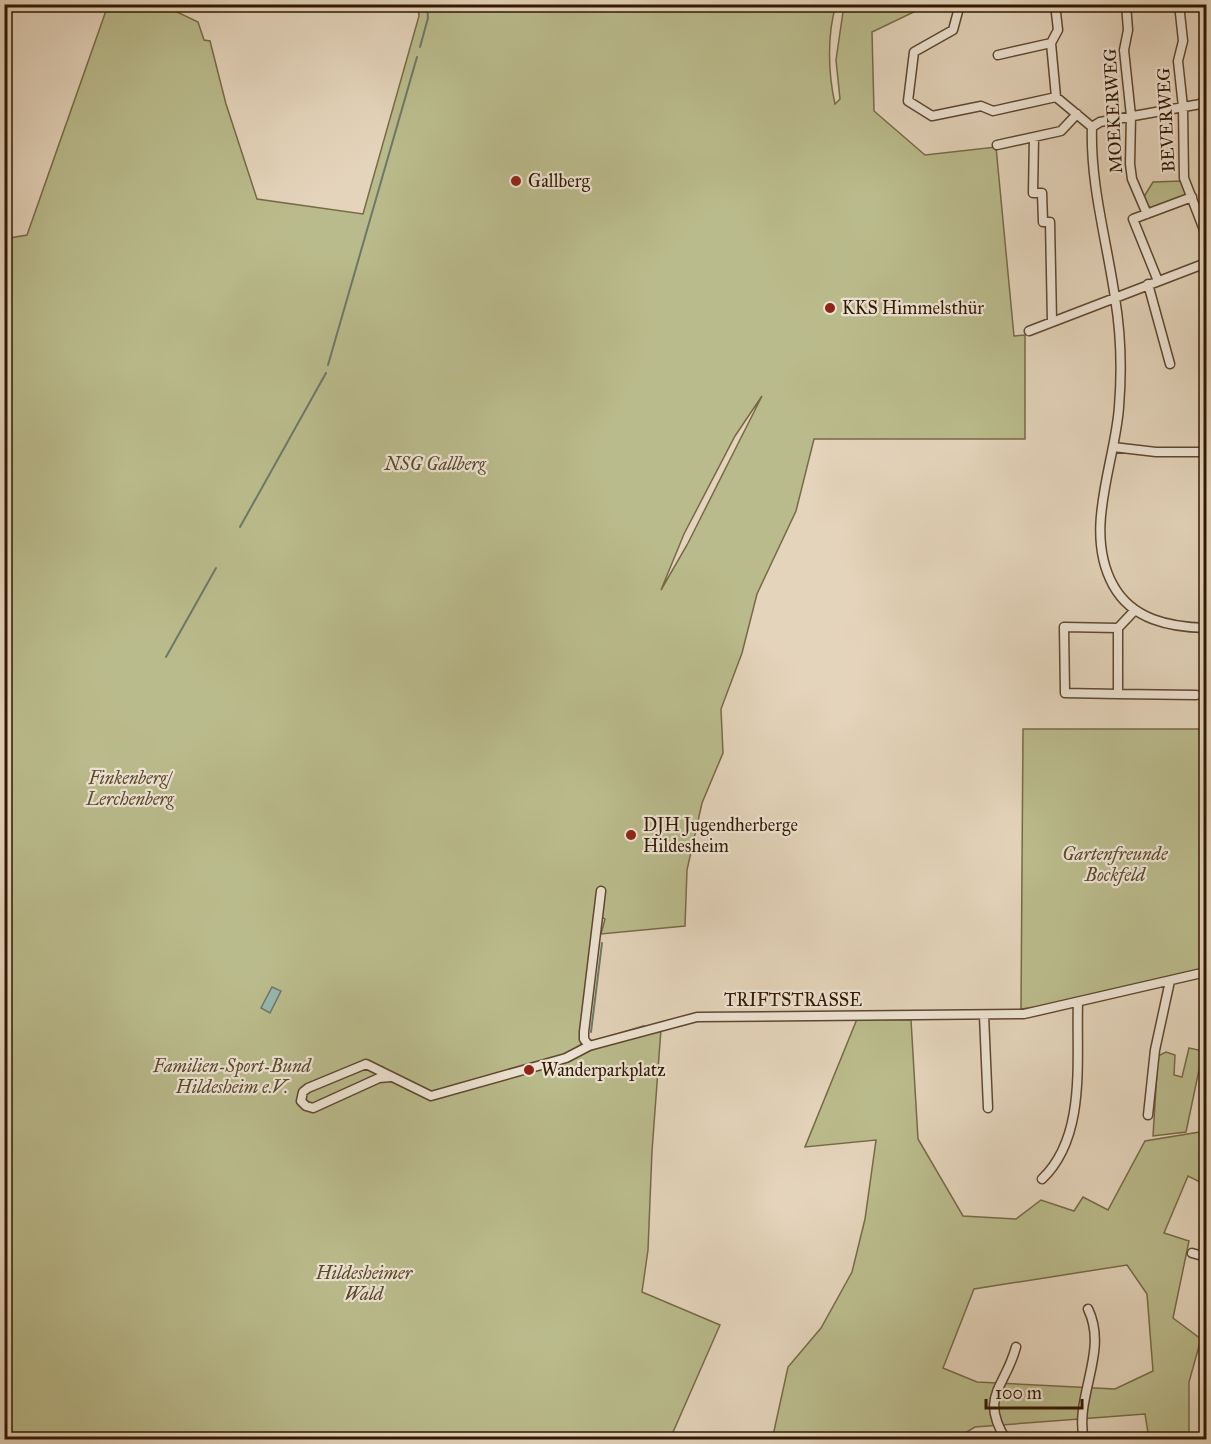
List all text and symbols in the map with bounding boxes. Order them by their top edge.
street label: MOEKERWEG [1099,48,1127,174]
street label: BEVERWEG [1152,67,1180,173]
place label: Gallberg [528,170,590,193]
marker: Gallberg [509,174,523,188]
place label: KKS Himmelsthür [842,297,984,319]
marker: KKS Himmelsthür [823,301,837,315]
park label: NSG Gallberg [383,453,487,475]
park label: Finkenberg/ Lerchenberg [85,767,175,810]
place label: DJH Jugendherberge Hildesheim [643,814,798,857]
marker: DJH Jugendherberge Hildesheim [624,828,638,842]
park label: Gartenfreunde Bockfeld [1062,843,1169,886]
street label: TRIFTSTRASSE [724,989,862,1011]
park label: Familien-Sport-Bund Hildesheim e.V. [152,1055,313,1098]
place label: Wanderparkplatz [541,1059,666,1081]
marker: Wanderparkplatz [522,1063,536,1077]
park label: Hildesheimer Wald [315,1262,414,1305]
scale bar [986,1372,1082,1410]
text: 100 m [995,1382,1042,1404]

